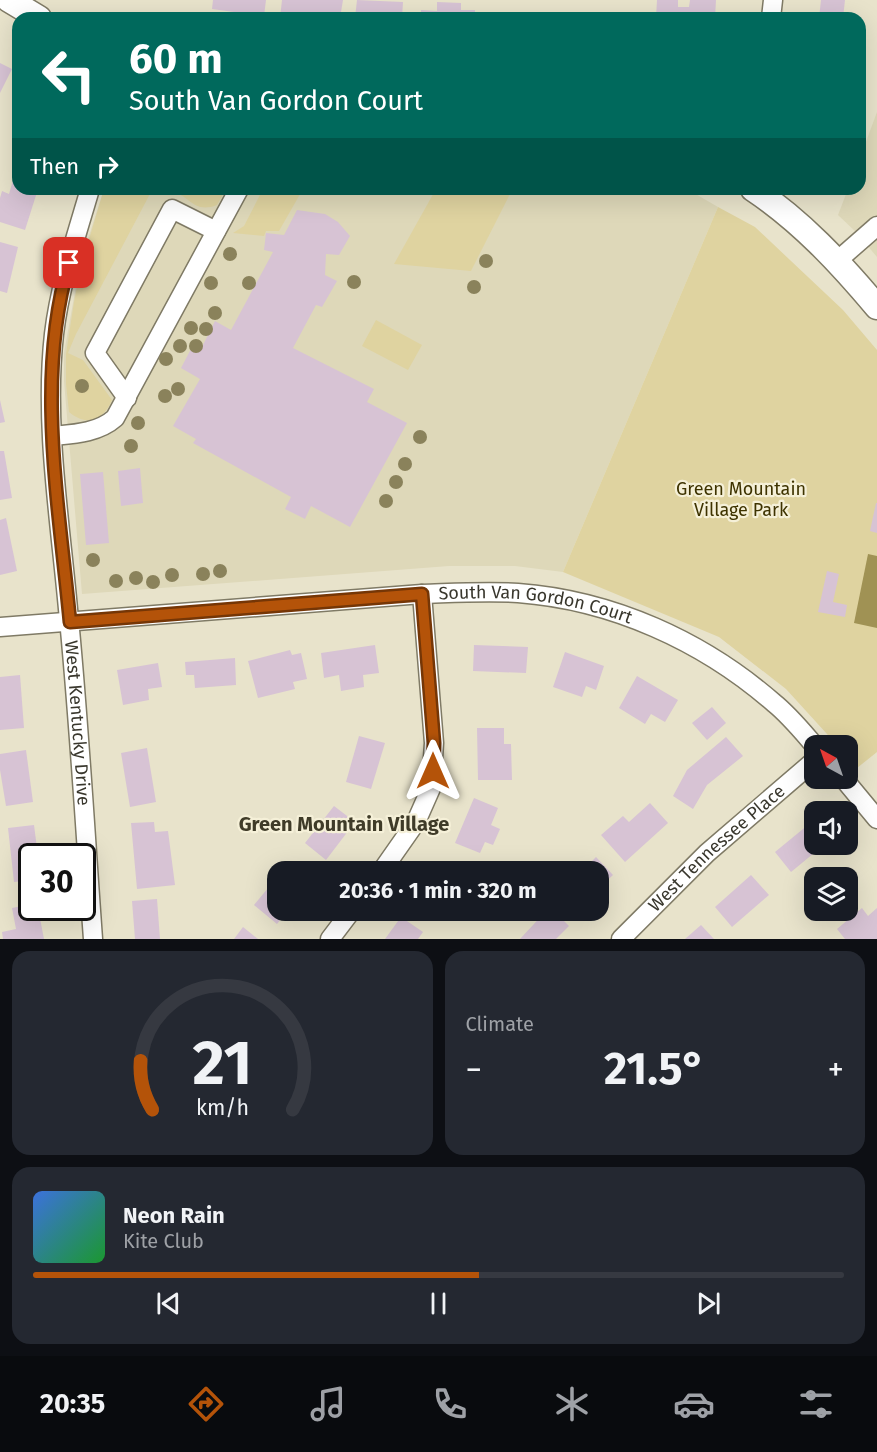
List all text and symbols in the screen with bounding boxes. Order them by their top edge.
text: 60 m [129,34,223,84]
icon: left [30,36,108,114]
text: South Van Gordon Court [129,85,423,117]
icon: right [91,150,124,183]
text: Then [30,153,79,180]
pin [43,237,94,288]
icon: arrive [52,246,85,279]
park label: Green Mountain Village Park [676,478,806,521]
street label: South Van Gordon Court [438,581,636,629]
street label: West Kentucky Drive [60,640,95,806]
north arrow [804,735,858,789]
map controls [804,735,858,921]
position arrow [401,739,465,803]
street label: West Tennessee Place [644,780,789,916]
button: sound [804,801,858,855]
district label: Green Mountain Village [239,812,449,836]
speed limit sign: 30 [18,843,96,921]
button: layers [804,867,858,921]
text: 20:36 · 1 min · 320 m [339,877,537,904]
text: Climate [466,1012,534,1036]
text: 21 [192,1026,252,1101]
text: 21.5° [604,1042,706,1096]
text: − [466,1050,482,1090]
text: + [828,1050,844,1090]
text: km/h [196,1095,249,1121]
text: Neon Rain [123,1202,225,1229]
text: Kite Club [123,1229,204,1253]
icon: previous [152,1287,185,1320]
icon: pause [422,1287,455,1320]
icon: next [692,1287,725,1320]
icon: directions [185,1383,227,1425]
icon: music [307,1383,349,1425]
icon: phone [429,1383,471,1425]
icon: climate [551,1383,593,1425]
icon: car [673,1383,715,1425]
icon: filters [795,1383,837,1425]
text: 20:35 [40,1388,105,1420]

